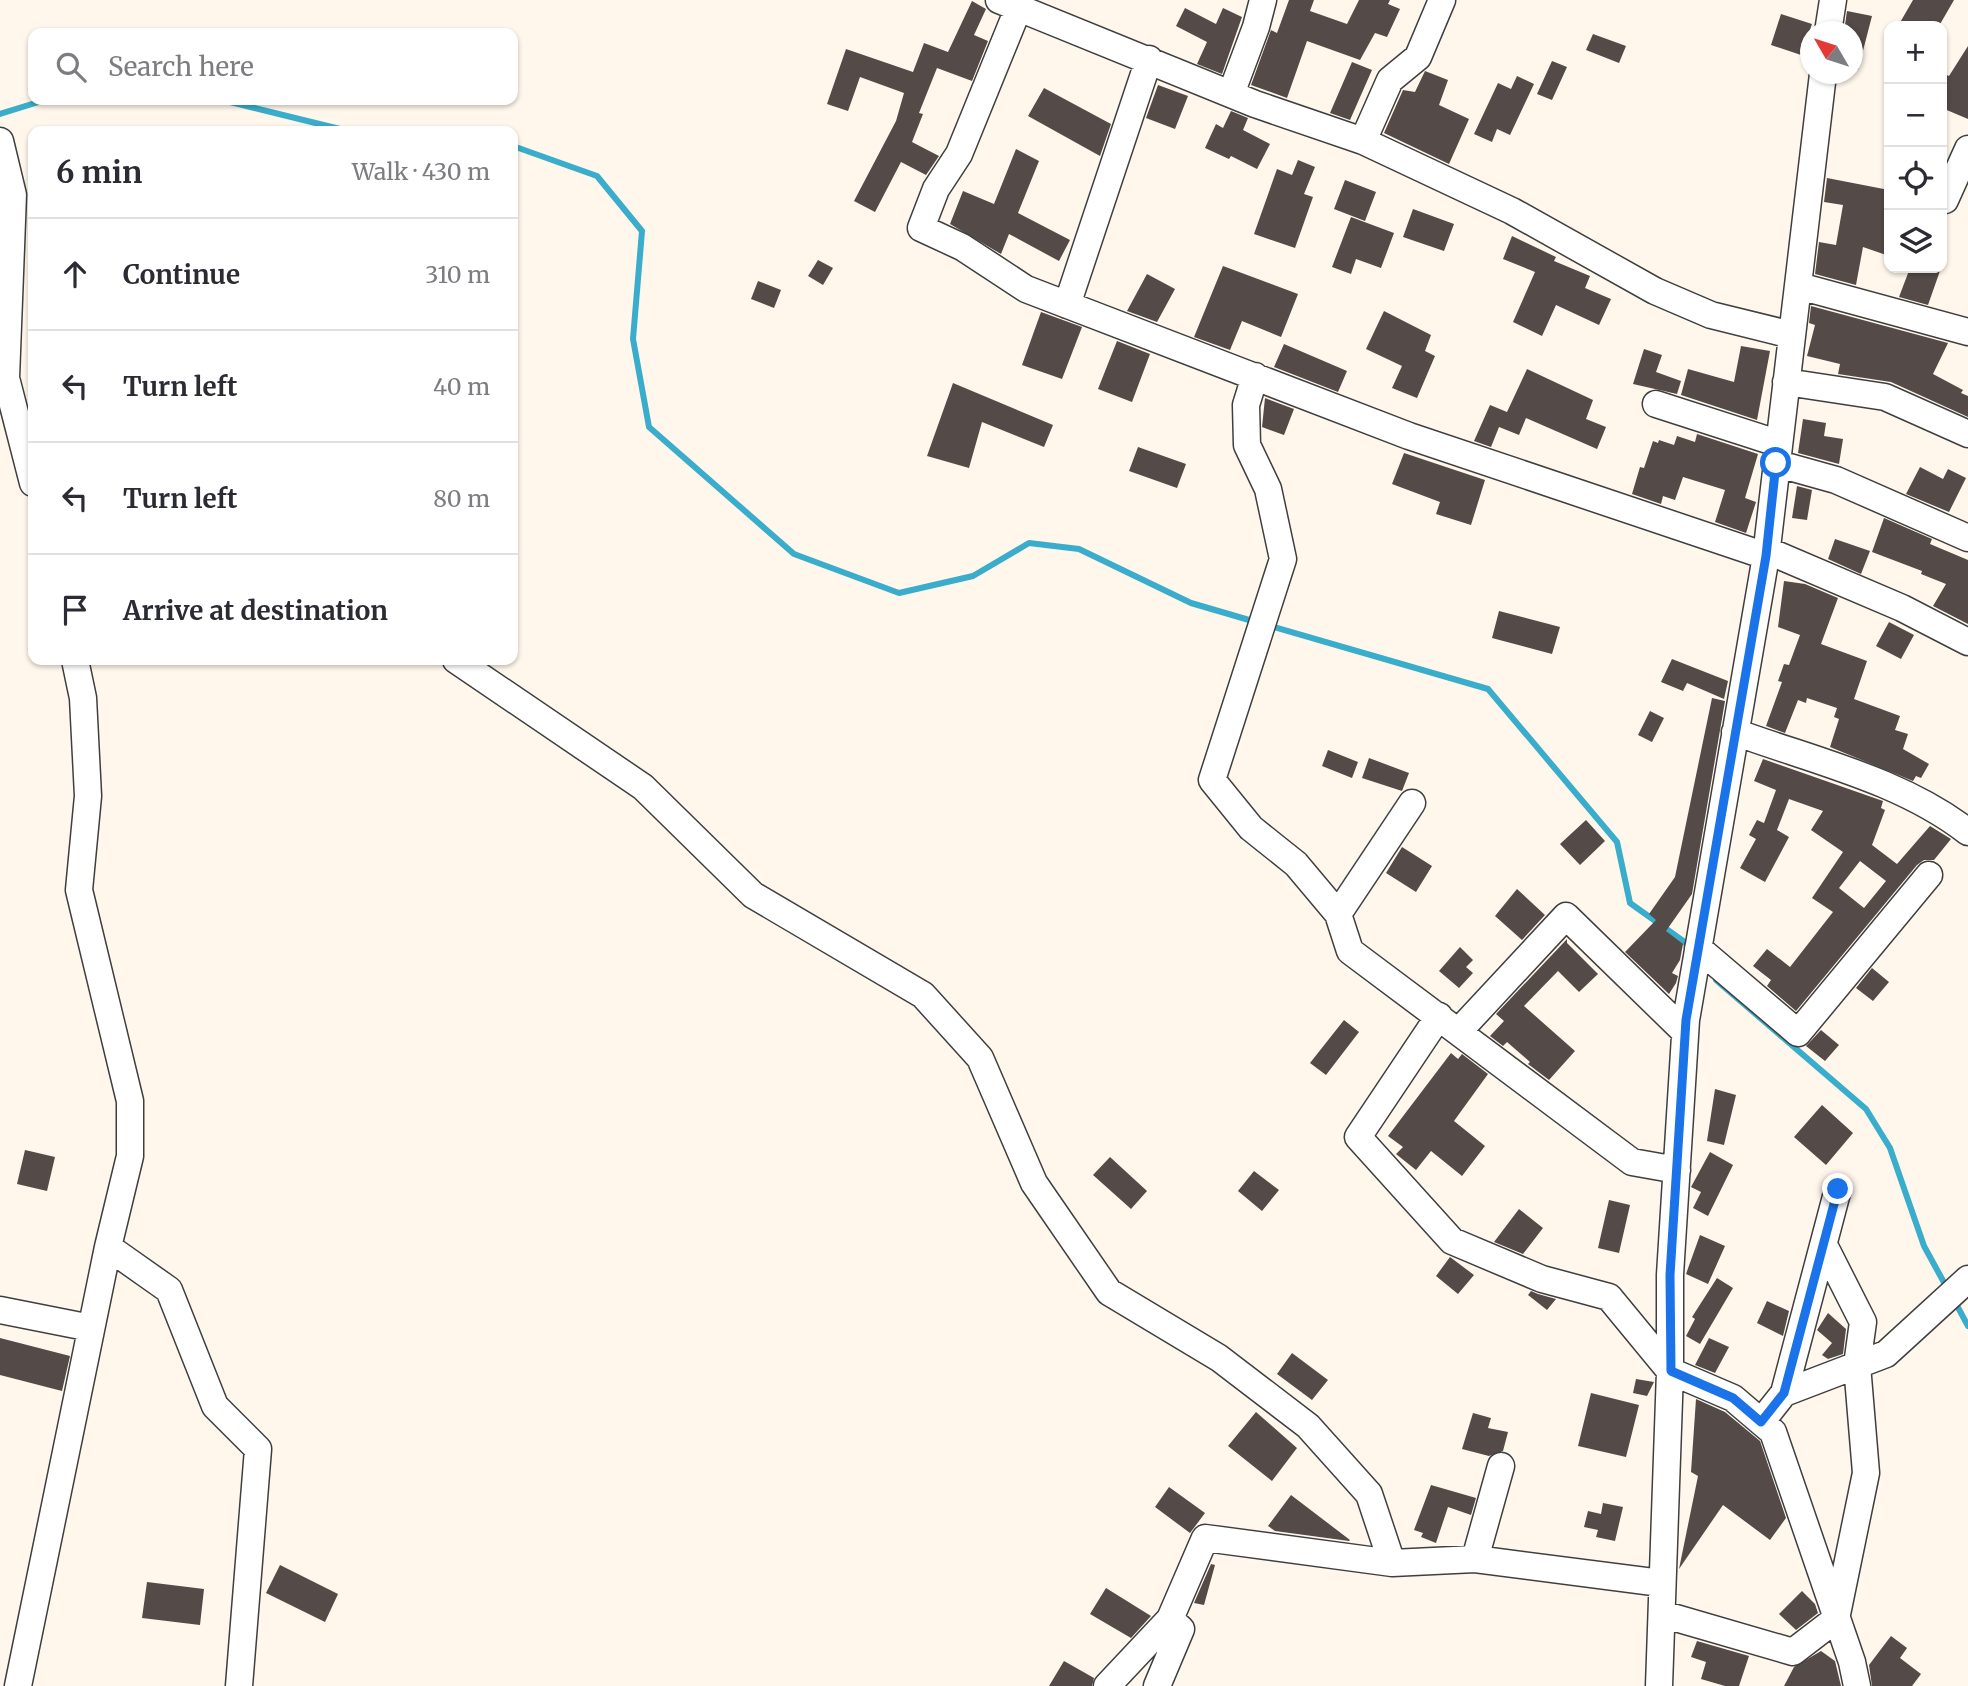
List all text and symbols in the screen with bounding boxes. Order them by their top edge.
north arrow [1800,21,1863,84]
map controls [1884,21,1947,273]
button: + [1884,21,1947,84]
search box [28,28,518,105]
icon: search [52,48,90,86]
text: Search here [108,50,254,83]
button: − [1884,84,1947,147]
button: locate [1884,147,1947,210]
text: 6 min [56,153,142,191]
text: Walk · 430 m [352,157,490,186]
button: layers [1884,210,1947,273]
icon: ahead [56,255,94,293]
text: Continue [123,258,240,291]
text: 310 m [425,260,490,289]
icon: left [56,367,94,405]
text: Turn left [123,370,237,403]
text: 40 m [433,372,490,401]
route start [1760,447,1791,478]
icon: left [56,479,94,517]
text: Turn left [123,482,237,515]
text: 80 m [433,484,490,513]
icon: arrive [56,591,94,629]
text: Arrive at destination [123,594,388,627]
route end [1822,1173,1853,1204]

